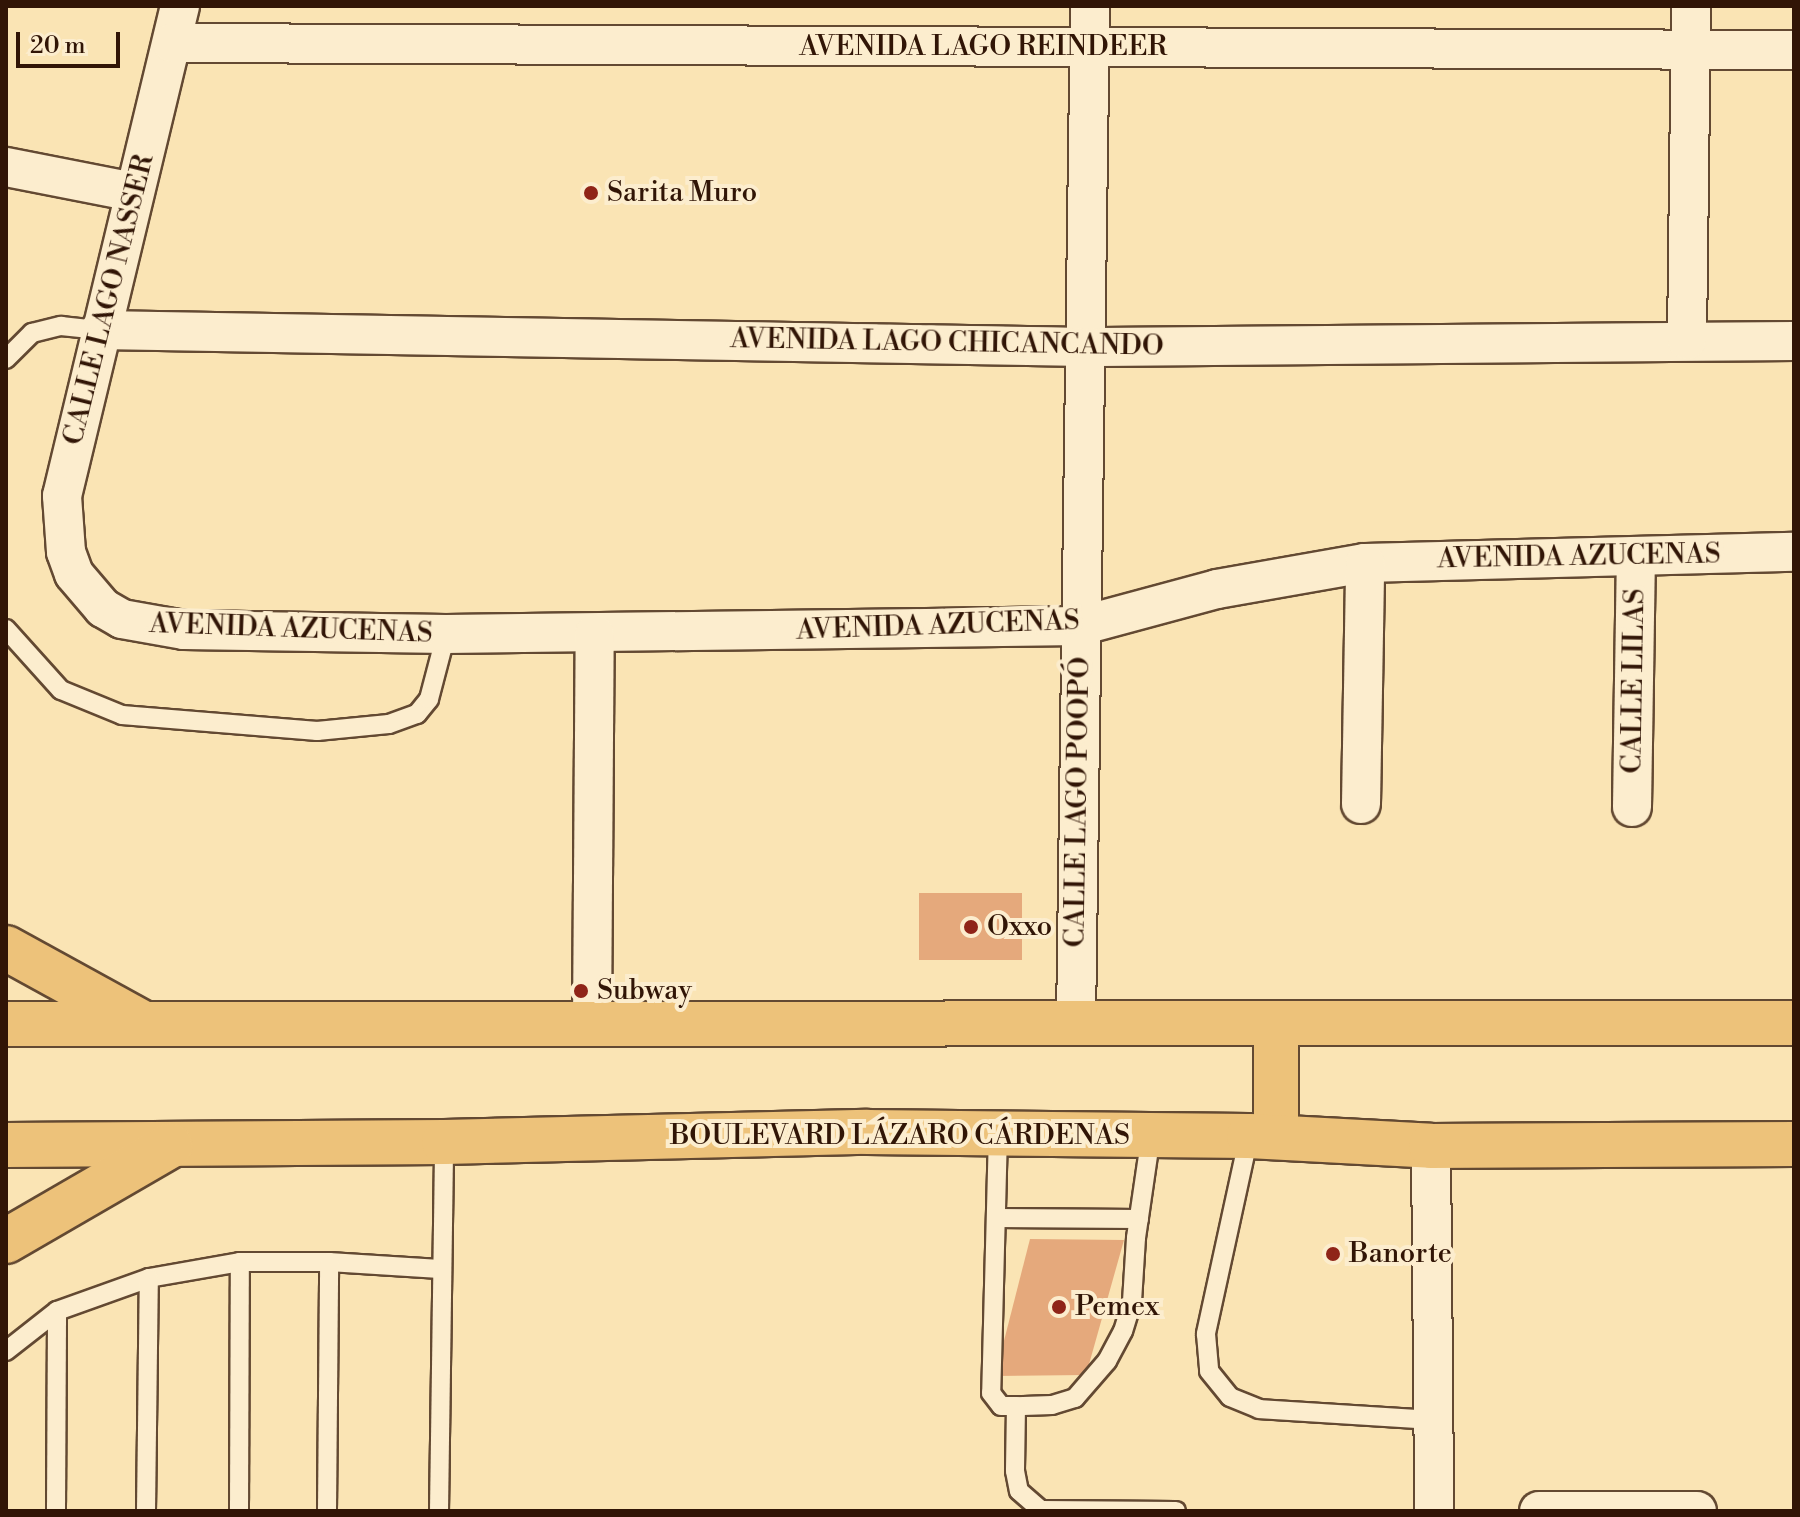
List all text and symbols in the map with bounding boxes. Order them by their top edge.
scale bar [20,16,124,66]
street label: AVENIDA LAGO REINDEER [799,30,1167,64]
text: 20 m [30,31,86,61]
street label: CALLE LAGO NASSER [57,151,161,449]
place label: Sarita Muro [607,176,757,210]
marker: Sarita Muro [582,184,600,202]
street label: AVENIDA LAGO CHICANCANDO [730,322,1164,364]
street label: AVENIDA AZUCENAS [1437,538,1721,576]
street label: CALLE LILAS [1616,588,1652,774]
street label: AVENIDA AZUCENAS [796,604,1080,648]
street label: AVENIDA AZUCENAS [149,607,433,651]
street label: CALLE LAGO POOPÓ [1059,656,1097,948]
place label: Oxxo [987,910,1052,944]
marker: Oxxo [962,918,980,936]
place label: Subway [597,974,692,1008]
marker: Subway [572,982,590,1000]
street label: BOULEVARD LÁZARO CÁRDENAS [670,1119,1130,1153]
place label: Banorte [1349,1237,1452,1271]
marker: Banorte [1324,1245,1342,1263]
place label: Pemex [1075,1290,1159,1324]
marker: Pemex [1050,1298,1068,1316]

